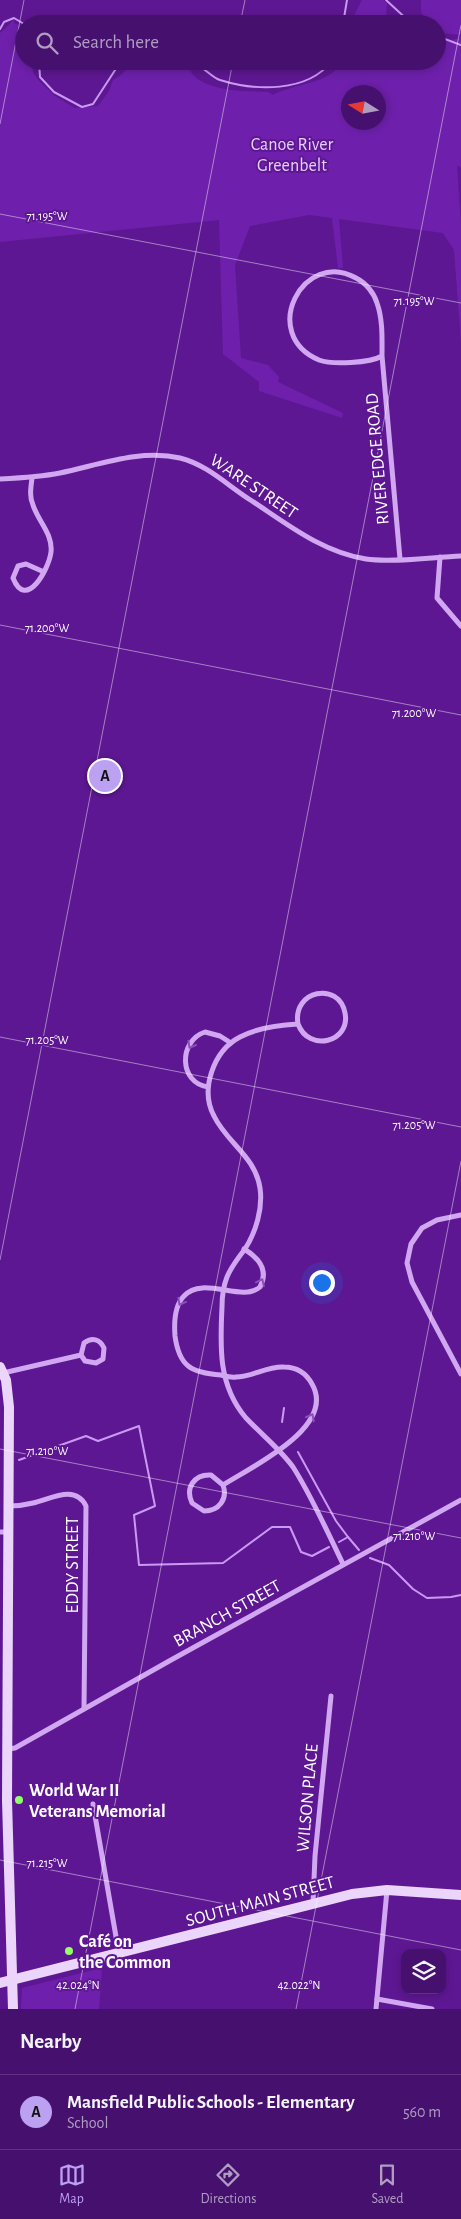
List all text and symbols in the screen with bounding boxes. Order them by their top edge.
search box [15,15,446,70]
icon: search [33,29,61,57]
text: Search here [73,33,159,52]
north arrow [341,85,386,130]
park label: Canoe River Greenbelt [251,136,334,175]
text: 71.195°W [26,210,68,222]
text: 71.195°W [393,295,435,307]
street label: RIVER EDGE ROAD [363,392,393,525]
street label: WARE STREET [207,451,300,523]
text: 71.200°W [25,622,69,634]
text: 71.200°W [392,707,436,719]
pin: A [89,757,121,795]
text: 71.205°W [25,1034,69,1046]
one-way arrow [187,1039,197,1048]
text: 71.205°W [392,1119,436,1131]
your location [309,1270,335,1296]
one-way arrow [254,1278,265,1287]
one-way arrow [177,1296,187,1305]
one-way arrow [305,1413,315,1422]
text: 71.210°W [26,1445,68,1457]
street label: EDDY STREET [64,1516,82,1613]
text: 71.210°W [393,1530,435,1542]
street label: BRANCH STREET [171,1577,284,1651]
street label: WILSON PLACE [294,1743,322,1853]
place label: World War II Veterans Memorial [29,1782,166,1821]
marker: World War II Veterans Memorial [13,1794,25,1806]
text: 71.215°W [27,1857,68,1869]
street label: SOUTH MAIN STREET [184,1873,337,1930]
place label: Café on the Common [79,1933,171,1972]
marker: Café on the Common [63,1945,75,1957]
map controls [401,1949,446,1994]
button: layers [401,1949,446,1994]
text: 42.024°N [56,1979,100,1991]
text: 42.022°N [278,1979,320,1991]
text: Nearby [20,2031,81,2052]
text: Mansfield Public Schools - Elementary [67,2093,355,2112]
text: A [31,2104,41,2120]
text: 560 m [403,2104,441,2120]
text: School [67,2115,108,2131]
tab: Map [58,2161,86,2208]
tab: Directions [201,2161,256,2208]
tab: Saved [371,2161,403,2208]

